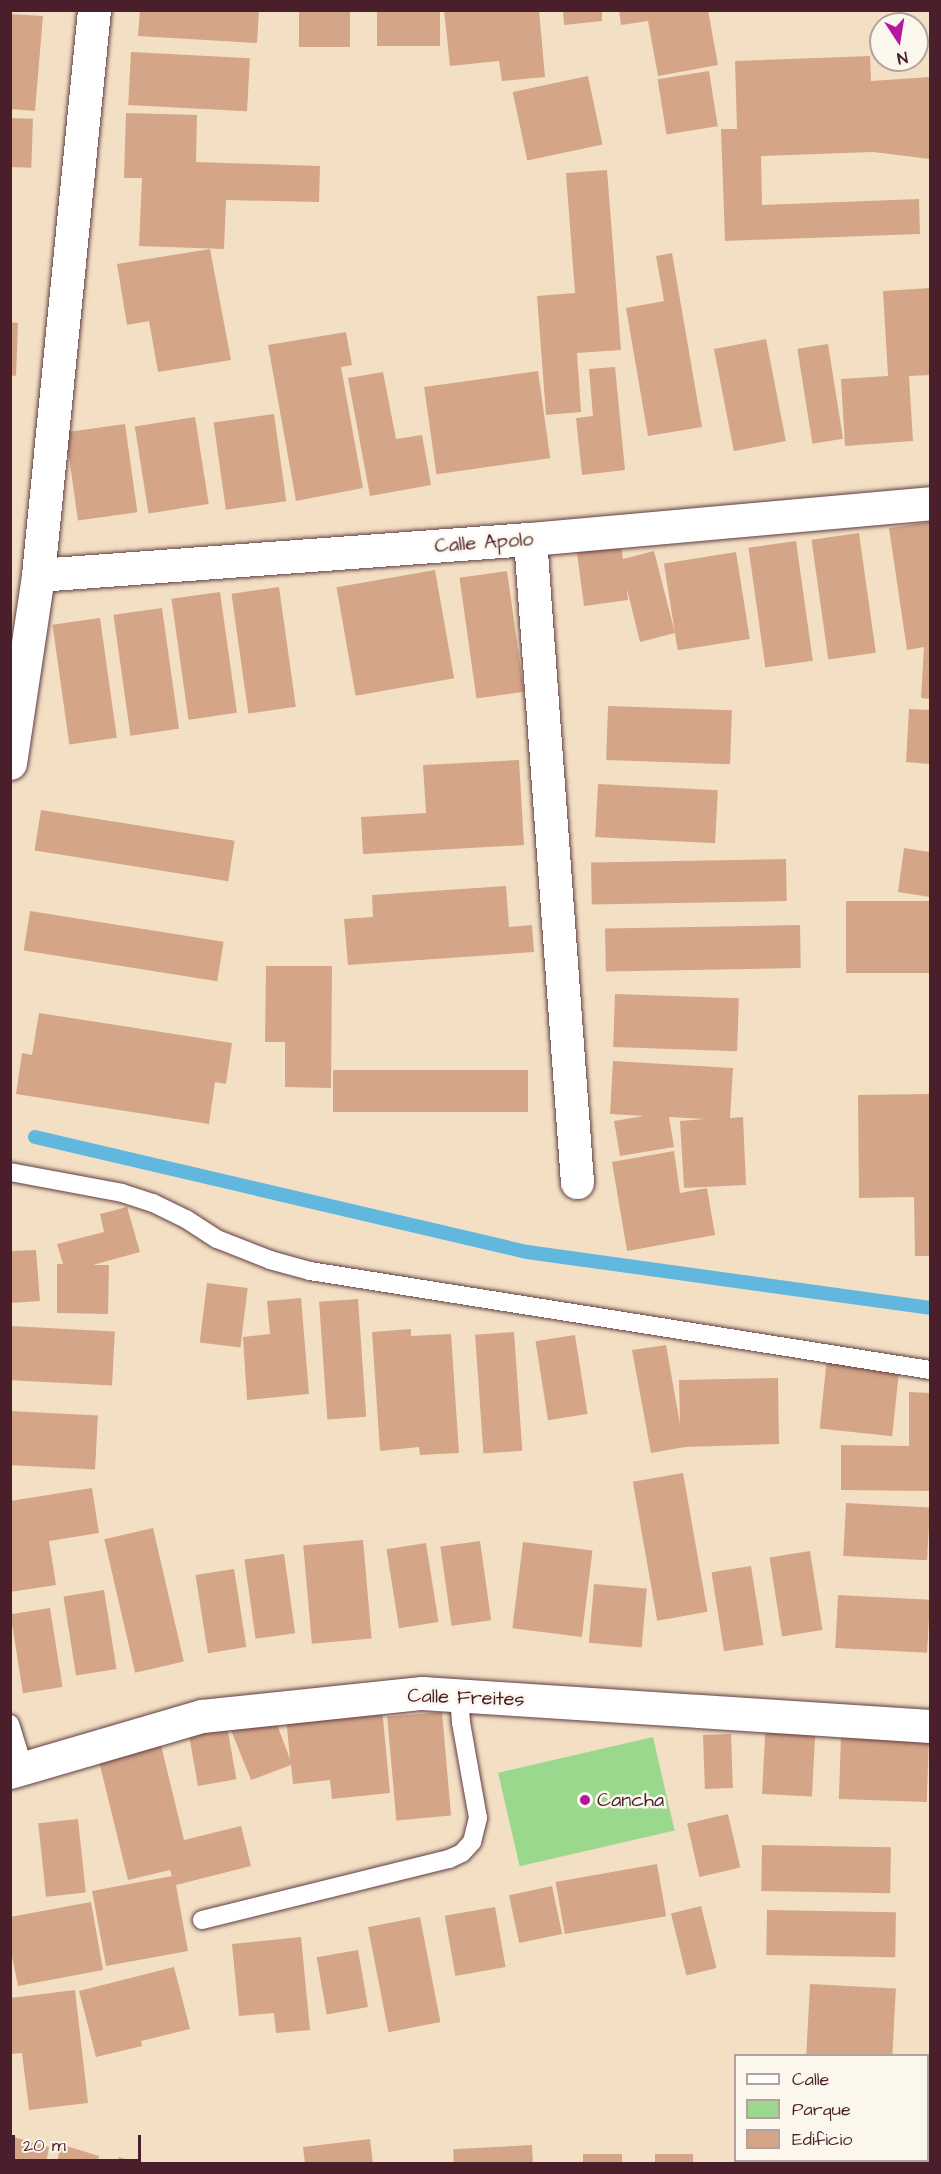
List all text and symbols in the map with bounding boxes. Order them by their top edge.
north arrow [869,12,929,72]
text: N [895,46,910,69]
street label: Calle Apolo [434,528,534,558]
street label: Calle Freites [407,1684,525,1712]
place label: Cancha [597,1788,664,1812]
marker: Cancha [578,1793,592,1807]
legend [734,2054,929,2162]
text: Calle [792,2067,829,2092]
text: Parque [792,2097,851,2122]
scale bar [15,2123,144,2161]
text: Edificio [792,2127,852,2152]
text: 20 m [23,2133,66,2158]

